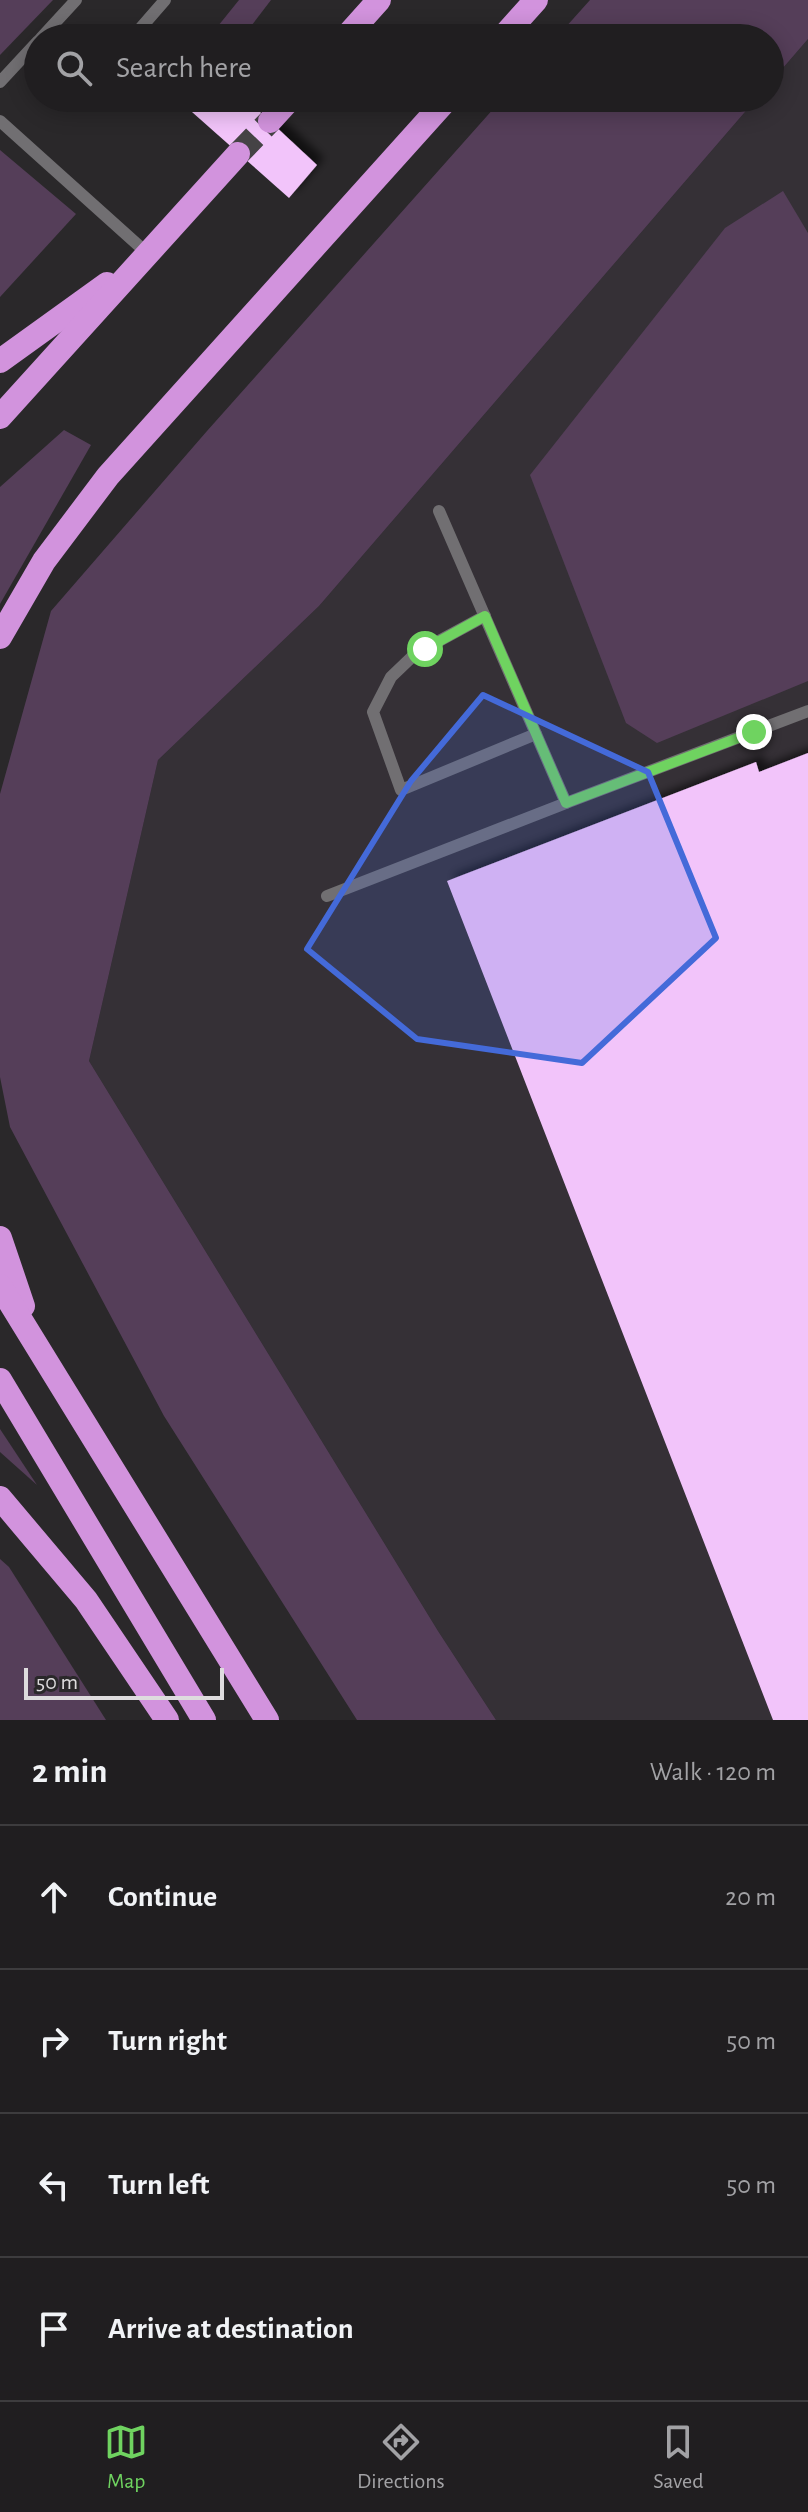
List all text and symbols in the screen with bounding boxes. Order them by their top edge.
search box [24,24,784,112]
icon: search [52,46,96,90]
text: Search here [116,53,252,83]
route start [407,631,443,667]
route end [736,714,772,750]
scale bar [24,1664,224,1700]
text: 50 m [36,1671,78,1693]
text: 2 min [32,1755,107,1789]
text: Walk · 120 m [650,1759,776,1785]
icon: ahead [32,1875,76,1919]
text: Continue [108,1882,217,1912]
text: 20 m [725,1884,776,1910]
icon: right [32,2019,76,2063]
text: Turn right [108,2026,227,2056]
text: 50 m [726,2028,776,2054]
icon: left [32,2163,76,2207]
text: Turn left [108,2170,209,2200]
text: 50 m [726,2172,776,2198]
icon: arrive [32,2307,76,2351]
text: Arrive at destination [108,2314,354,2344]
tab: Map [104,2420,148,2494]
tab: Directions [357,2420,445,2494]
tab: Saved [653,2420,704,2494]

